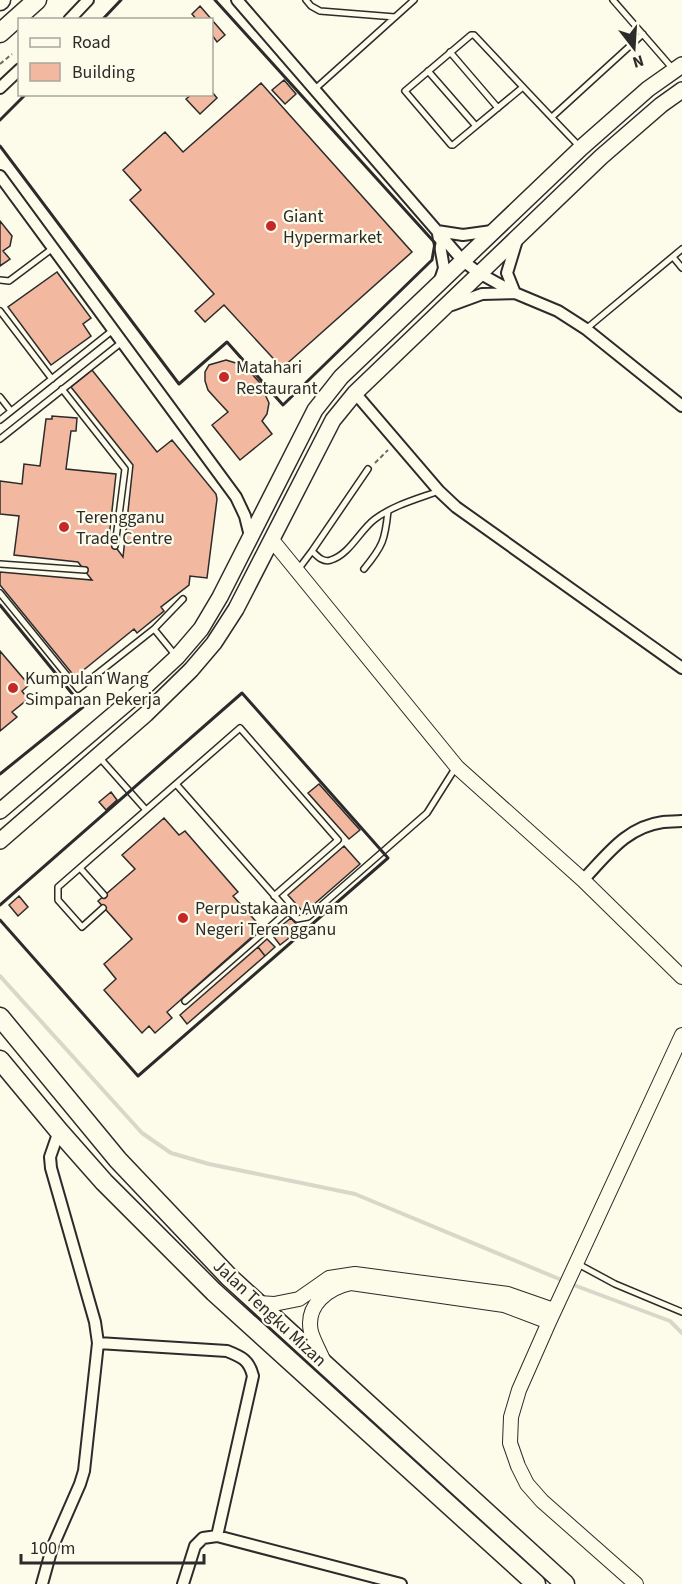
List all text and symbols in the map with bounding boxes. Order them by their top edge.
legend [18,18,213,96]
north arrow [604,18,664,78]
text: Road [72,30,111,55]
text: N [630,49,646,73]
text: Building [72,60,135,85]
place label: Giant Hypermarket [283,204,382,250]
marker: Giant Hypermarket [264,219,278,233]
place label: Matahari Restaurant [236,355,318,401]
marker: Matahari Restaurant [217,370,231,384]
place label: Terengganu Trade Centre [76,505,172,551]
marker: Terengganu Trade Centre [57,520,71,534]
place label: Kumpulan Wang Simpanan Pekerja [25,666,161,712]
marker: Kumpulan Wang Simpanan Pekerja [6,681,20,695]
place label: Perpustakaan Awam Negeri Terengganu [195,896,348,942]
marker: Perpustakaan Awam Negeri Terengganu [176,911,190,925]
street label: Jalan Tengku Mizan [207,1254,332,1373]
scale bar [21,1527,204,1565]
text: 100 m [30,1536,75,1561]

